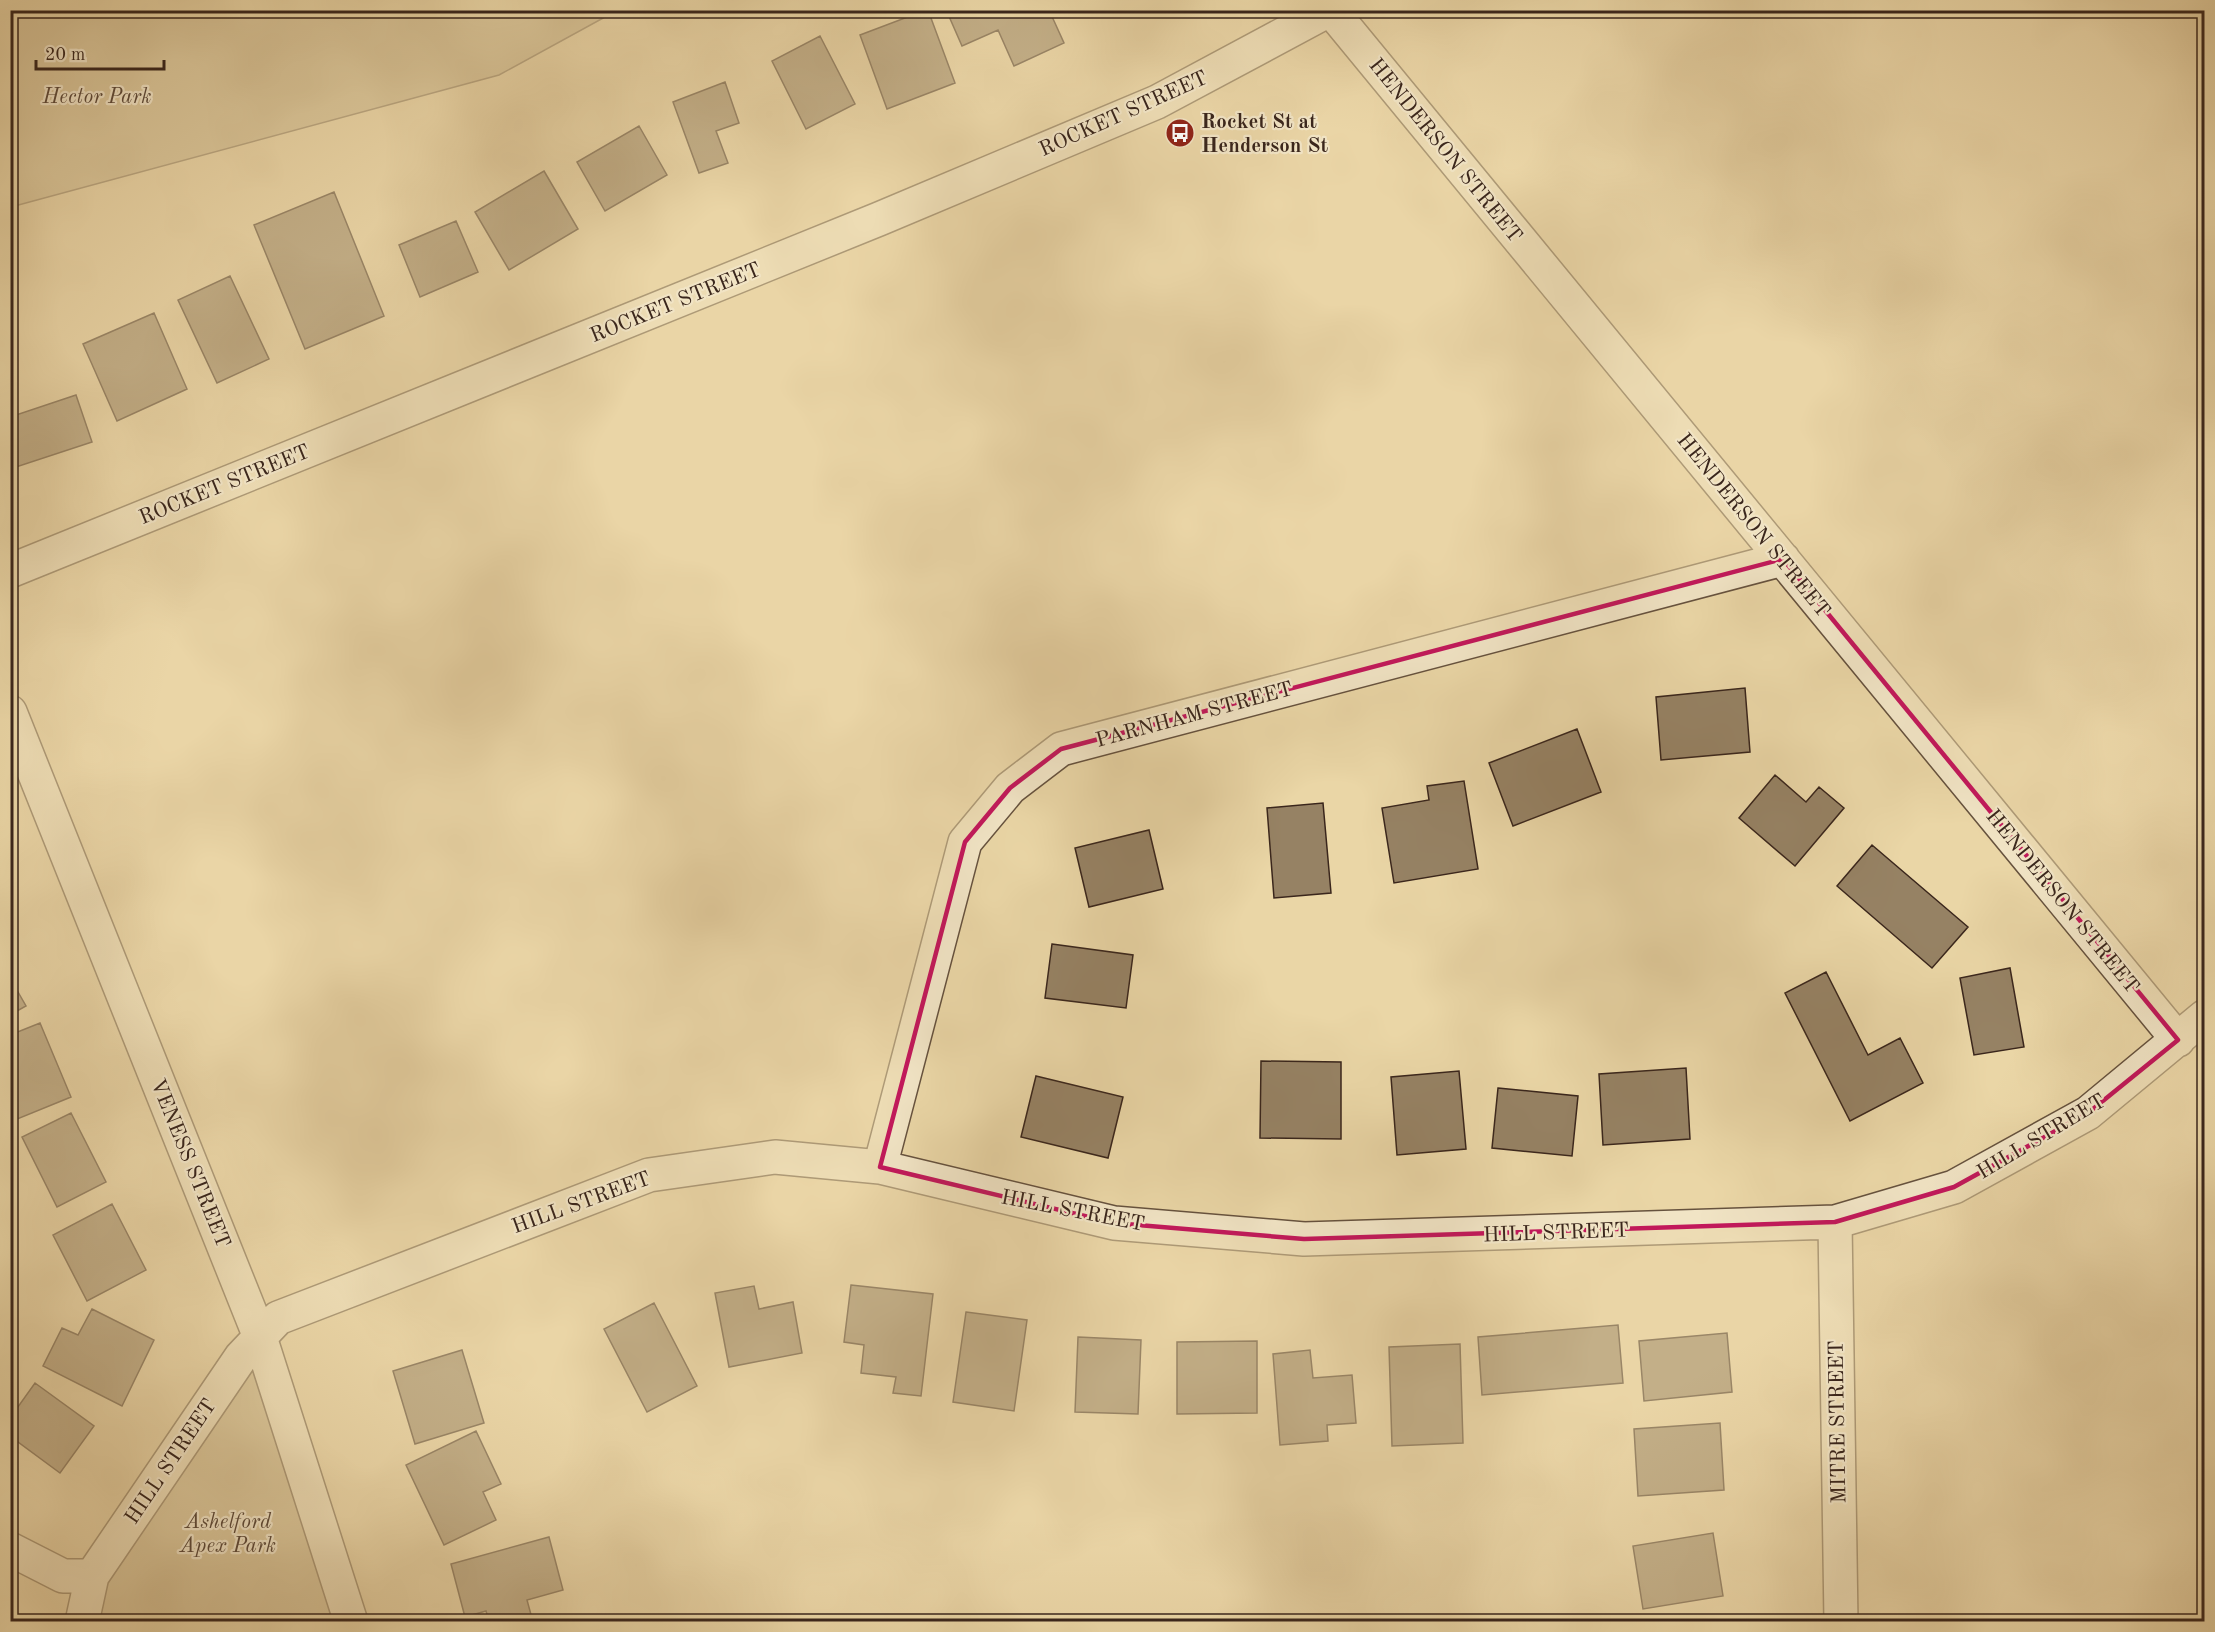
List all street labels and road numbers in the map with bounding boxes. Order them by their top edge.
street label: HENDERSON STREET [1364,55,1525,247]
street label: ROCKET STREET [1036,68,1211,161]
street label: ROCKET STREET [587,260,764,347]
street label: HENDERSON STREET [1672,430,1833,622]
street label: ROCKET STREET [136,442,313,529]
street label: PARNHAM STREET [1094,679,1295,752]
street label: HENDERSON STREET [1981,806,2142,998]
street label: VENESS STREET [146,1076,233,1251]
street label: HILL STREET [1974,1091,2110,1184]
street label: HILL STREET [509,1169,654,1238]
street label: HILL STREET [999,1187,1146,1236]
street label: HILL STREET [1483,1220,1629,1247]
street label: MITRE STREET [1827,1340,1850,1504]
street label: HILL STREET [122,1395,221,1528]

